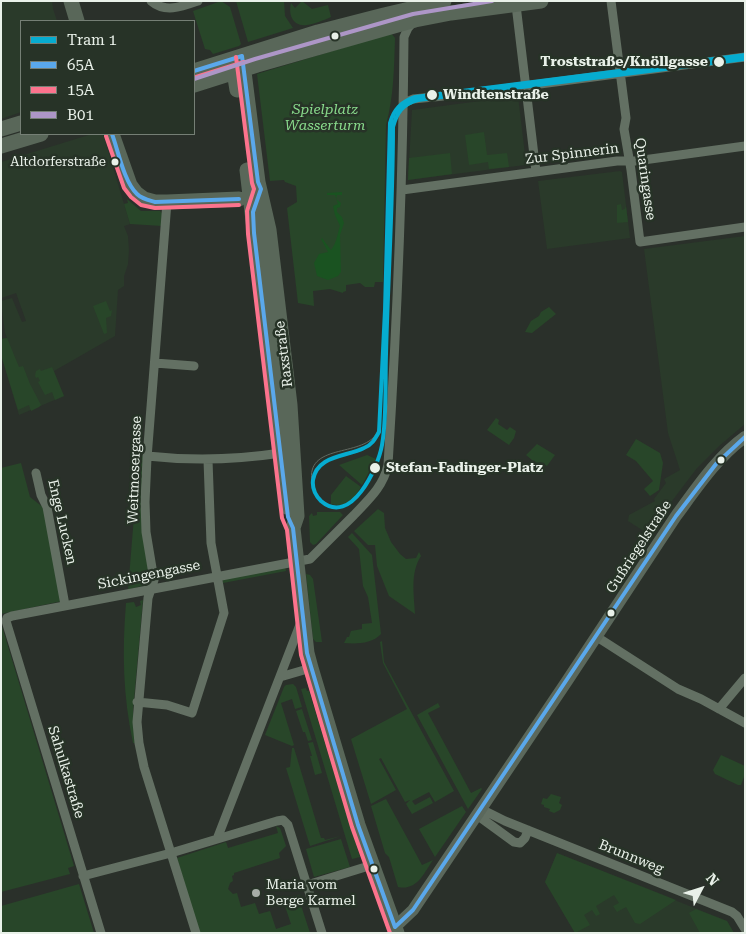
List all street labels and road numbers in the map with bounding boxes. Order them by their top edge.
street label: Quaringasse [631,137,659,221]
street label: Zur Spinnerin [524,140,620,168]
street label: Raxstraße [272,320,296,388]
street label: Weitmosergasse [125,416,145,524]
street label: Enge Lucken [44,478,80,566]
street label: Gußriegelstraße [603,497,675,597]
street label: Sickingengasse [96,557,202,593]
street label: Sahulkastraße [44,724,88,820]
street label: Brunnweg [596,836,666,878]

